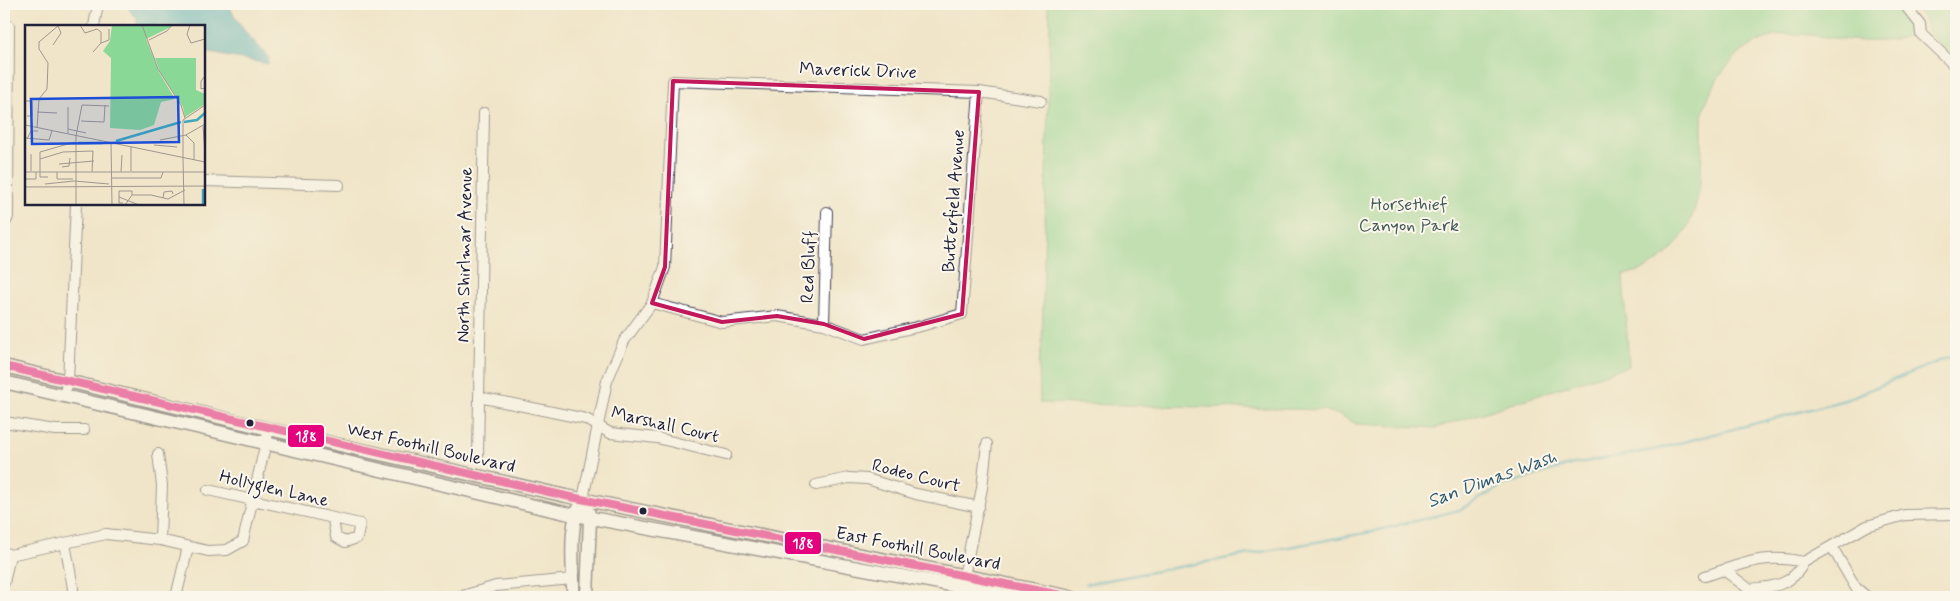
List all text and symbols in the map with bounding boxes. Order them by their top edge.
inset map [25,25,205,205]
street label: Maverick Drive [799,57,917,85]
street label: Butterfield Avenue [937,129,971,273]
street label: North Shirlmar Avenue [451,167,479,343]
park label: Horsethief Canyon Park [1359,193,1459,238]
street label: Red Bluff [796,230,822,304]
street label: Marshall Court [609,401,722,449]
street label: West Foothill Boulevard [344,417,518,479]
unlabelled marker [245,418,255,428]
line badge: 188 [287,424,325,448]
text: 188 [295,428,317,446]
water label: San Dimas Wash [1424,444,1560,514]
street label: Rodeo Court [869,453,963,499]
street label: Hollyglen Lane [216,465,331,515]
unlabelled marker [638,506,648,516]
street label: East Foothill Boulevard [834,521,1002,577]
line badge: 188 [784,531,822,555]
text: 188 [792,535,814,553]

